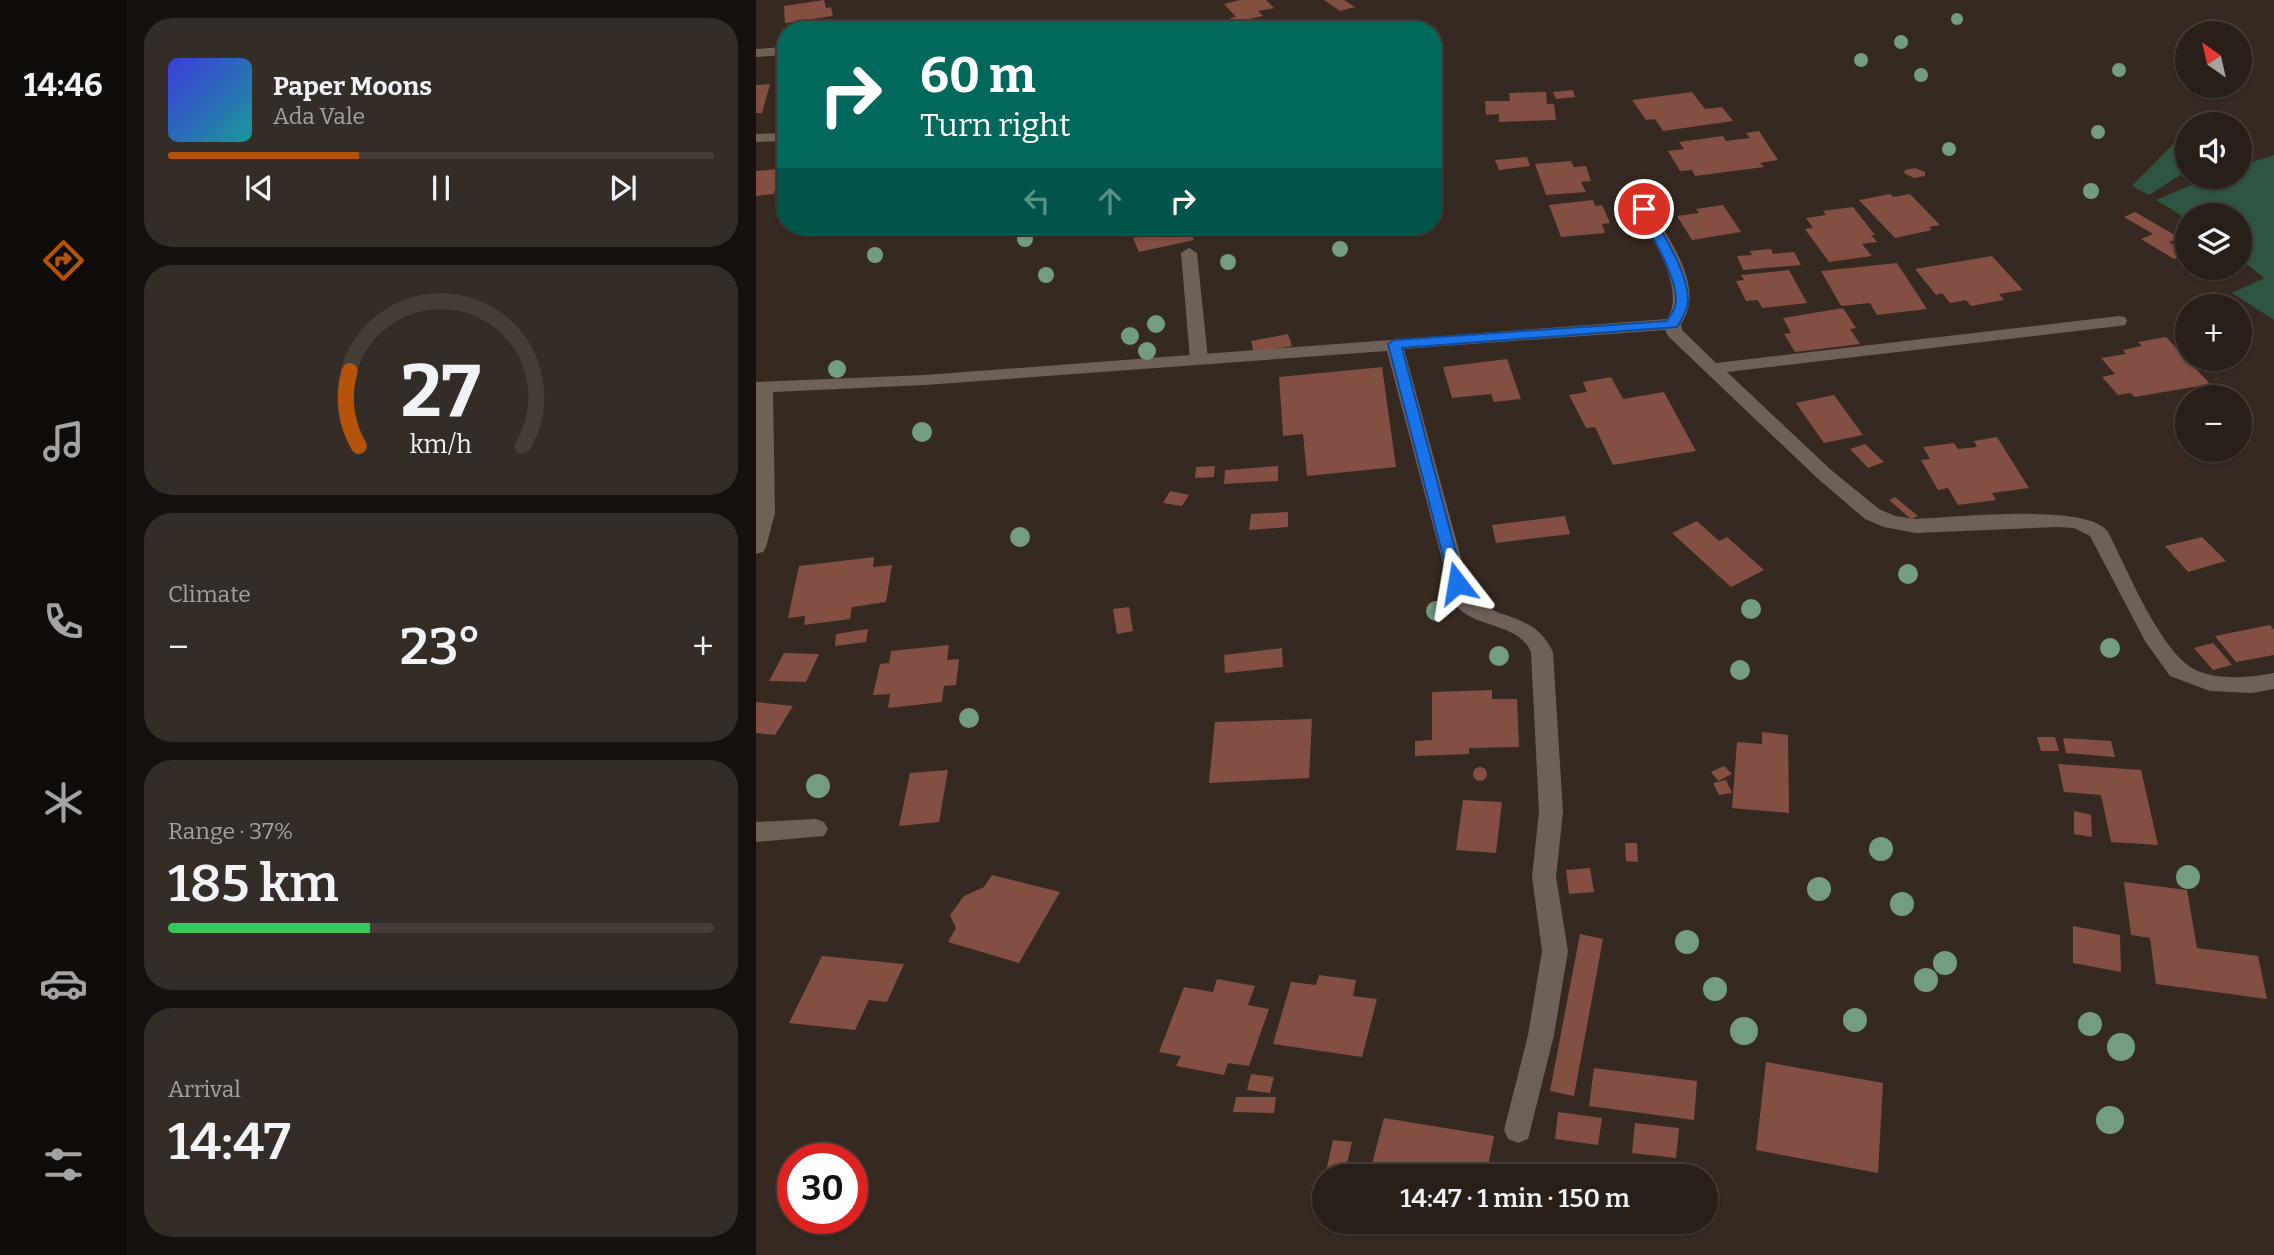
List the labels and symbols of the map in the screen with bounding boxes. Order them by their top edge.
north arrow [2175,21,2252,98]
pin [1614,179,1674,239]
position arrow [1420,546,1494,620]
speed limit sign: 30 [777,1143,868,1234]

